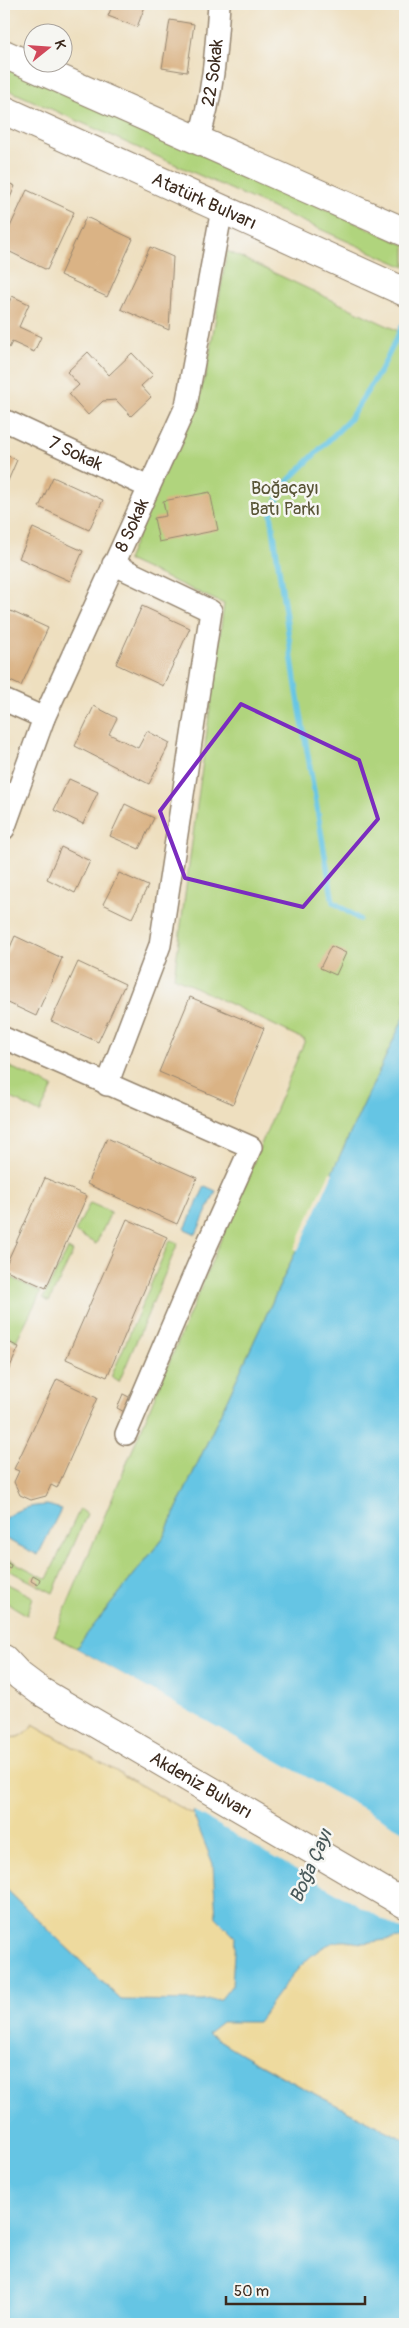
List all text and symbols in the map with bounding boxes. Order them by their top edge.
north arrow [22,22,72,72]
text: K [51,38,69,51]
street label: 22 Sokak [196,38,228,108]
street label: Atatürk Bulvarı [148,167,260,235]
street label: 7 Sokak [45,431,107,476]
park label: Boğaçayı Batı Parkı [250,477,320,521]
street label: 8 Sokak [110,494,154,556]
street label: Akdeniz Bulvarı [146,1746,257,1824]
water label: Boğa Çayı [284,1825,338,1906]
scale bar [226,2273,365,2305]
text: 50 m [234,2282,269,2301]

